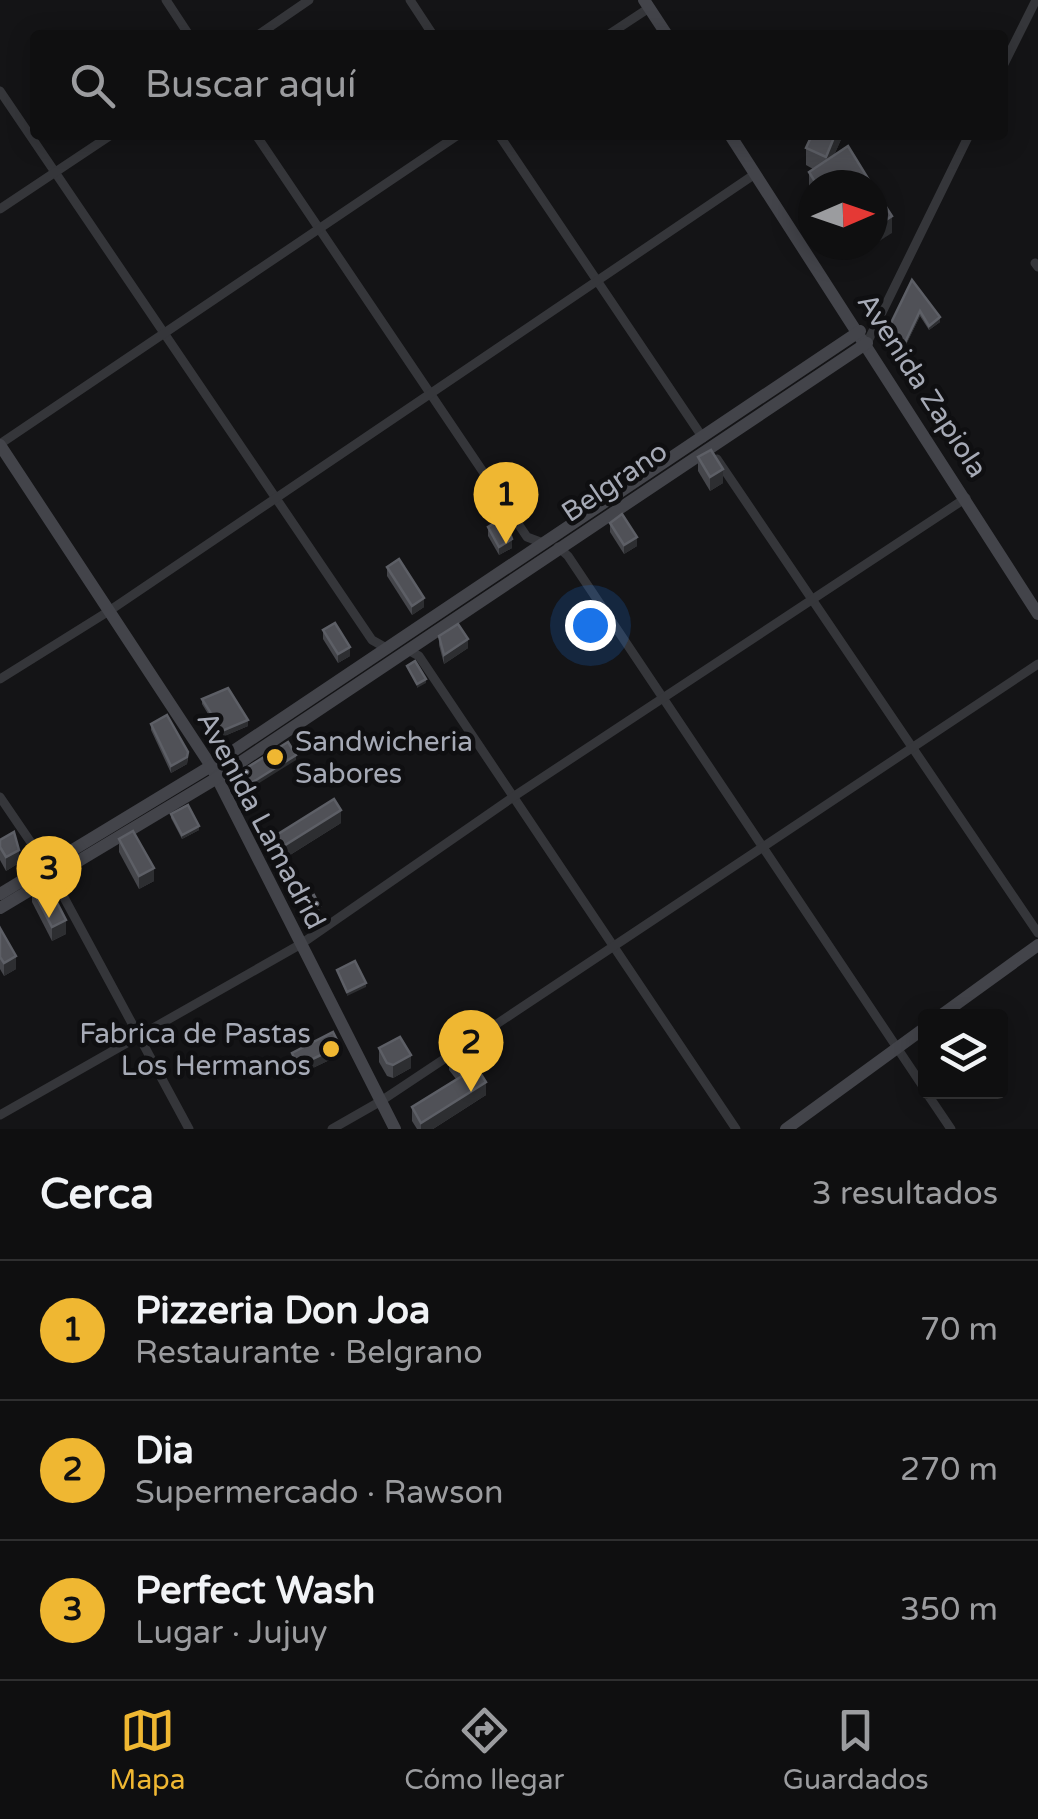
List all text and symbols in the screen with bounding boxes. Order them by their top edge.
search box [30,30,1008,140]
icon: search [65,58,120,113]
text: Buscar aquí [145,62,356,108]
north arrow [798,170,888,260]
street label: Avenida Zapiola [850,287,994,484]
street label: Belgrano [555,434,674,530]
pin: 1 [474,462,538,544]
your location [565,600,616,651]
street label: Avenida Lamadrid [189,706,333,935]
place label: Sandwicheria Sabores [295,725,473,791]
marker: Sandwicheria Sabores [264,746,286,768]
pin: 3 [17,836,82,918]
map controls [918,1009,1008,1099]
button: layers [918,1009,1008,1099]
pin: 2 [438,1010,504,1092]
place label: Fabrica de Pastas Los Hermanos [79,1017,311,1083]
marker: Fabrica de Pastas Los Hermanos [320,1038,342,1060]
text: Cerca [40,1169,154,1220]
text: 3 resultados [812,1175,998,1213]
text: Pizzeria Don Joa [135,1288,430,1334]
text: 1 [62,1311,83,1349]
text: 70 m [920,1311,998,1349]
text: Restaurante · Belgrano [135,1334,483,1372]
text: Dia [135,1428,194,1474]
text: 2 [62,1451,83,1489]
text: 270 m [900,1451,998,1489]
text: Supermercado · Rawson [135,1474,504,1512]
text: Perfect Wash [135,1568,375,1614]
text: 3 [62,1591,83,1629]
text: 350 m [900,1591,998,1629]
text: Lugar · Jujuy [135,1614,328,1652]
tab: Mapa [109,1703,186,1797]
tab: Cómo llegar [404,1703,564,1797]
tab: Guardados [783,1703,929,1797]

